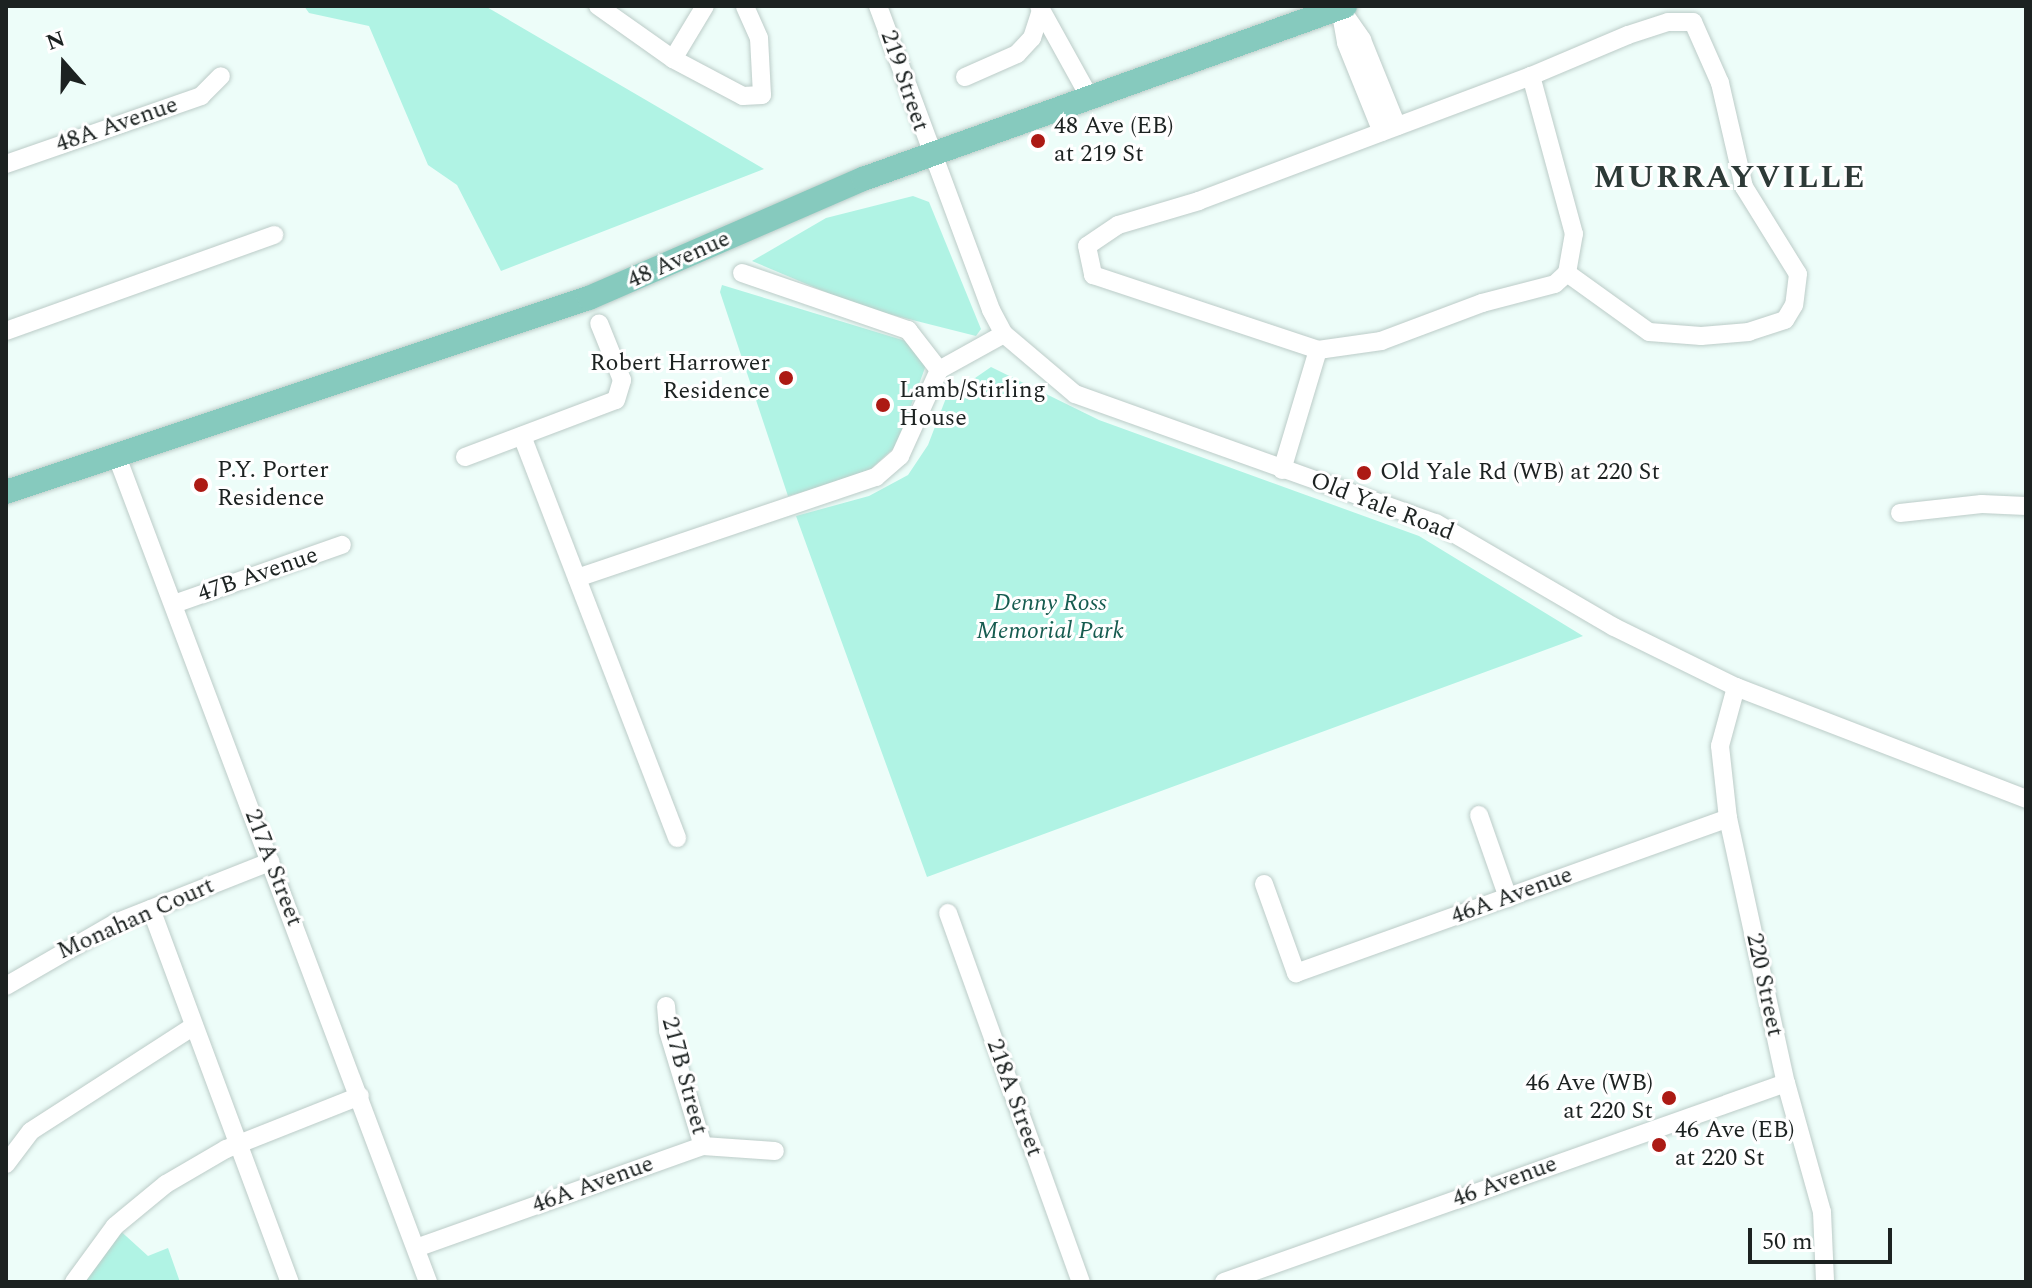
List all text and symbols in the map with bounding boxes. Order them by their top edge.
text: N [42,22,70,60]
north arrow [24,24,104,104]
street label: 219 Street [873,27,935,135]
street label: 48A Avenue [52,91,182,159]
place label: 48 Ave (EB) at 219 St [1054,113,1174,169]
marker: 48 Ave (EB) at 219 St [1029,132,1047,150]
district label: MURRAYVILLE [1593,159,1867,197]
street label: 48 Avenue [623,225,735,295]
place label: Robert Harrower Residence [590,350,770,406]
marker: Robert Harrower Residence [777,369,795,387]
place label: Lamb/Stirling House [899,377,1046,433]
marker: Lamb/Stirling House [874,396,892,414]
place label: P.Y. Porter Residence [217,457,329,513]
place label: Old Yale Rd (WB) at 220 St [1380,459,1660,487]
marker: Old Yale Rd (WB) at 220 St [1355,464,1373,482]
street label: Old Yale Road [1306,466,1458,548]
marker: P.Y. Porter Residence [192,476,210,494]
street label: 47B Avenue [194,541,322,609]
park label: Denny Ross Memorial Park [976,590,1124,646]
street label: 217A Street [238,805,308,931]
street label: 46A Avenue [1447,861,1577,931]
street label: Monahan Court [53,872,219,966]
street label: 220 Street [1739,931,1789,1039]
street label: 217B Street [654,1014,714,1138]
street label: 218A Street [979,1035,1049,1161]
place label: 46 Ave (WB) at 220 St [1525,1070,1653,1126]
marker: 46 Ave (WB) at 220 St [1660,1089,1678,1107]
place label: 46 Ave (EB) at 220 St [1675,1117,1795,1173]
marker: 46 Ave (EB) at 220 St [1650,1136,1668,1154]
street label: 46A Avenue [528,1150,658,1220]
street label: 46 Avenue [1449,1150,1561,1214]
scale bar [1752,1212,1896,1262]
text: 50 m [1762,1224,1813,1260]

